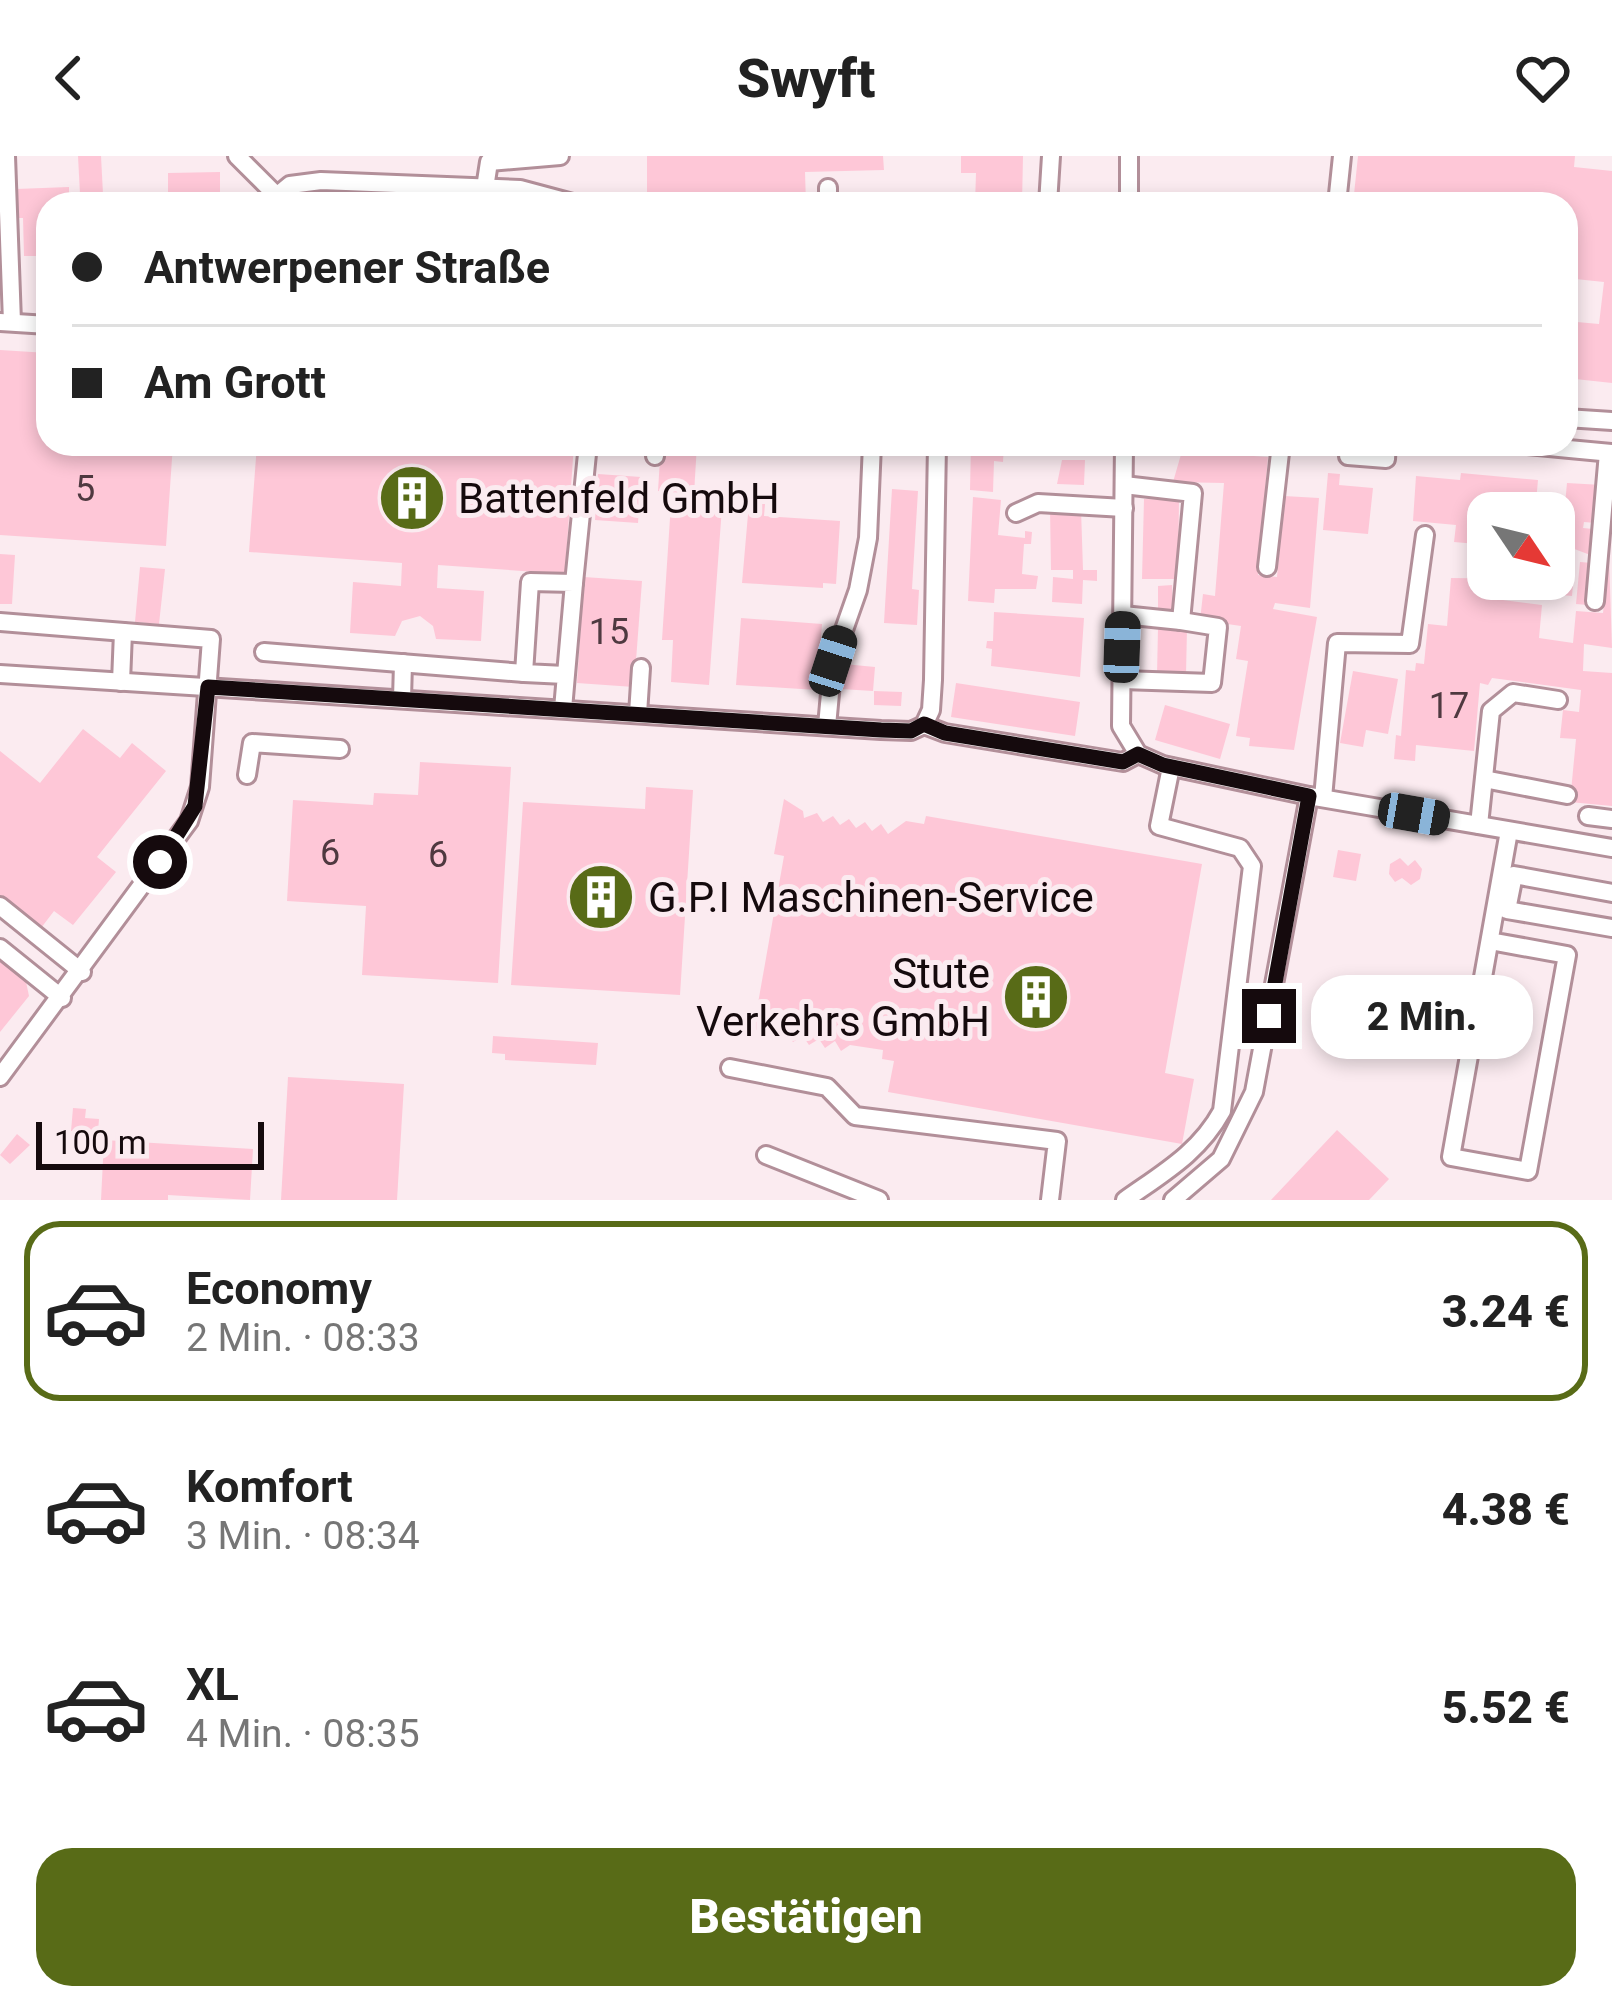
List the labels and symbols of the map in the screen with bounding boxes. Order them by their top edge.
building icon: Battenfeld GmbH [377,463,447,533]
house number: 5 [75,468,95,510]
place label: Battenfeld GmbH [458,474,780,523]
north arrow [1467,492,1575,600]
car [1103,610,1141,684]
house number: 15 [589,611,629,653]
car [805,621,861,701]
house number: 17 [1429,685,1469,727]
car [1375,790,1453,838]
house number: 6 [320,832,340,874]
house number: 6 [428,834,448,876]
route start [133,835,187,889]
building icon: G.P.I Maschinen-Service [566,862,636,932]
place label: G.P.I Maschinen-Service [648,873,1094,922]
place label: Stute Verkehrs GmbH [696,949,990,1046]
building icon: Stute Verkehrs GmbH [1001,962,1071,1032]
callout: 2 Min. [1311,974,1533,1058]
route end [1242,989,1296,1043]
scale bar [36,1116,264,1169]

